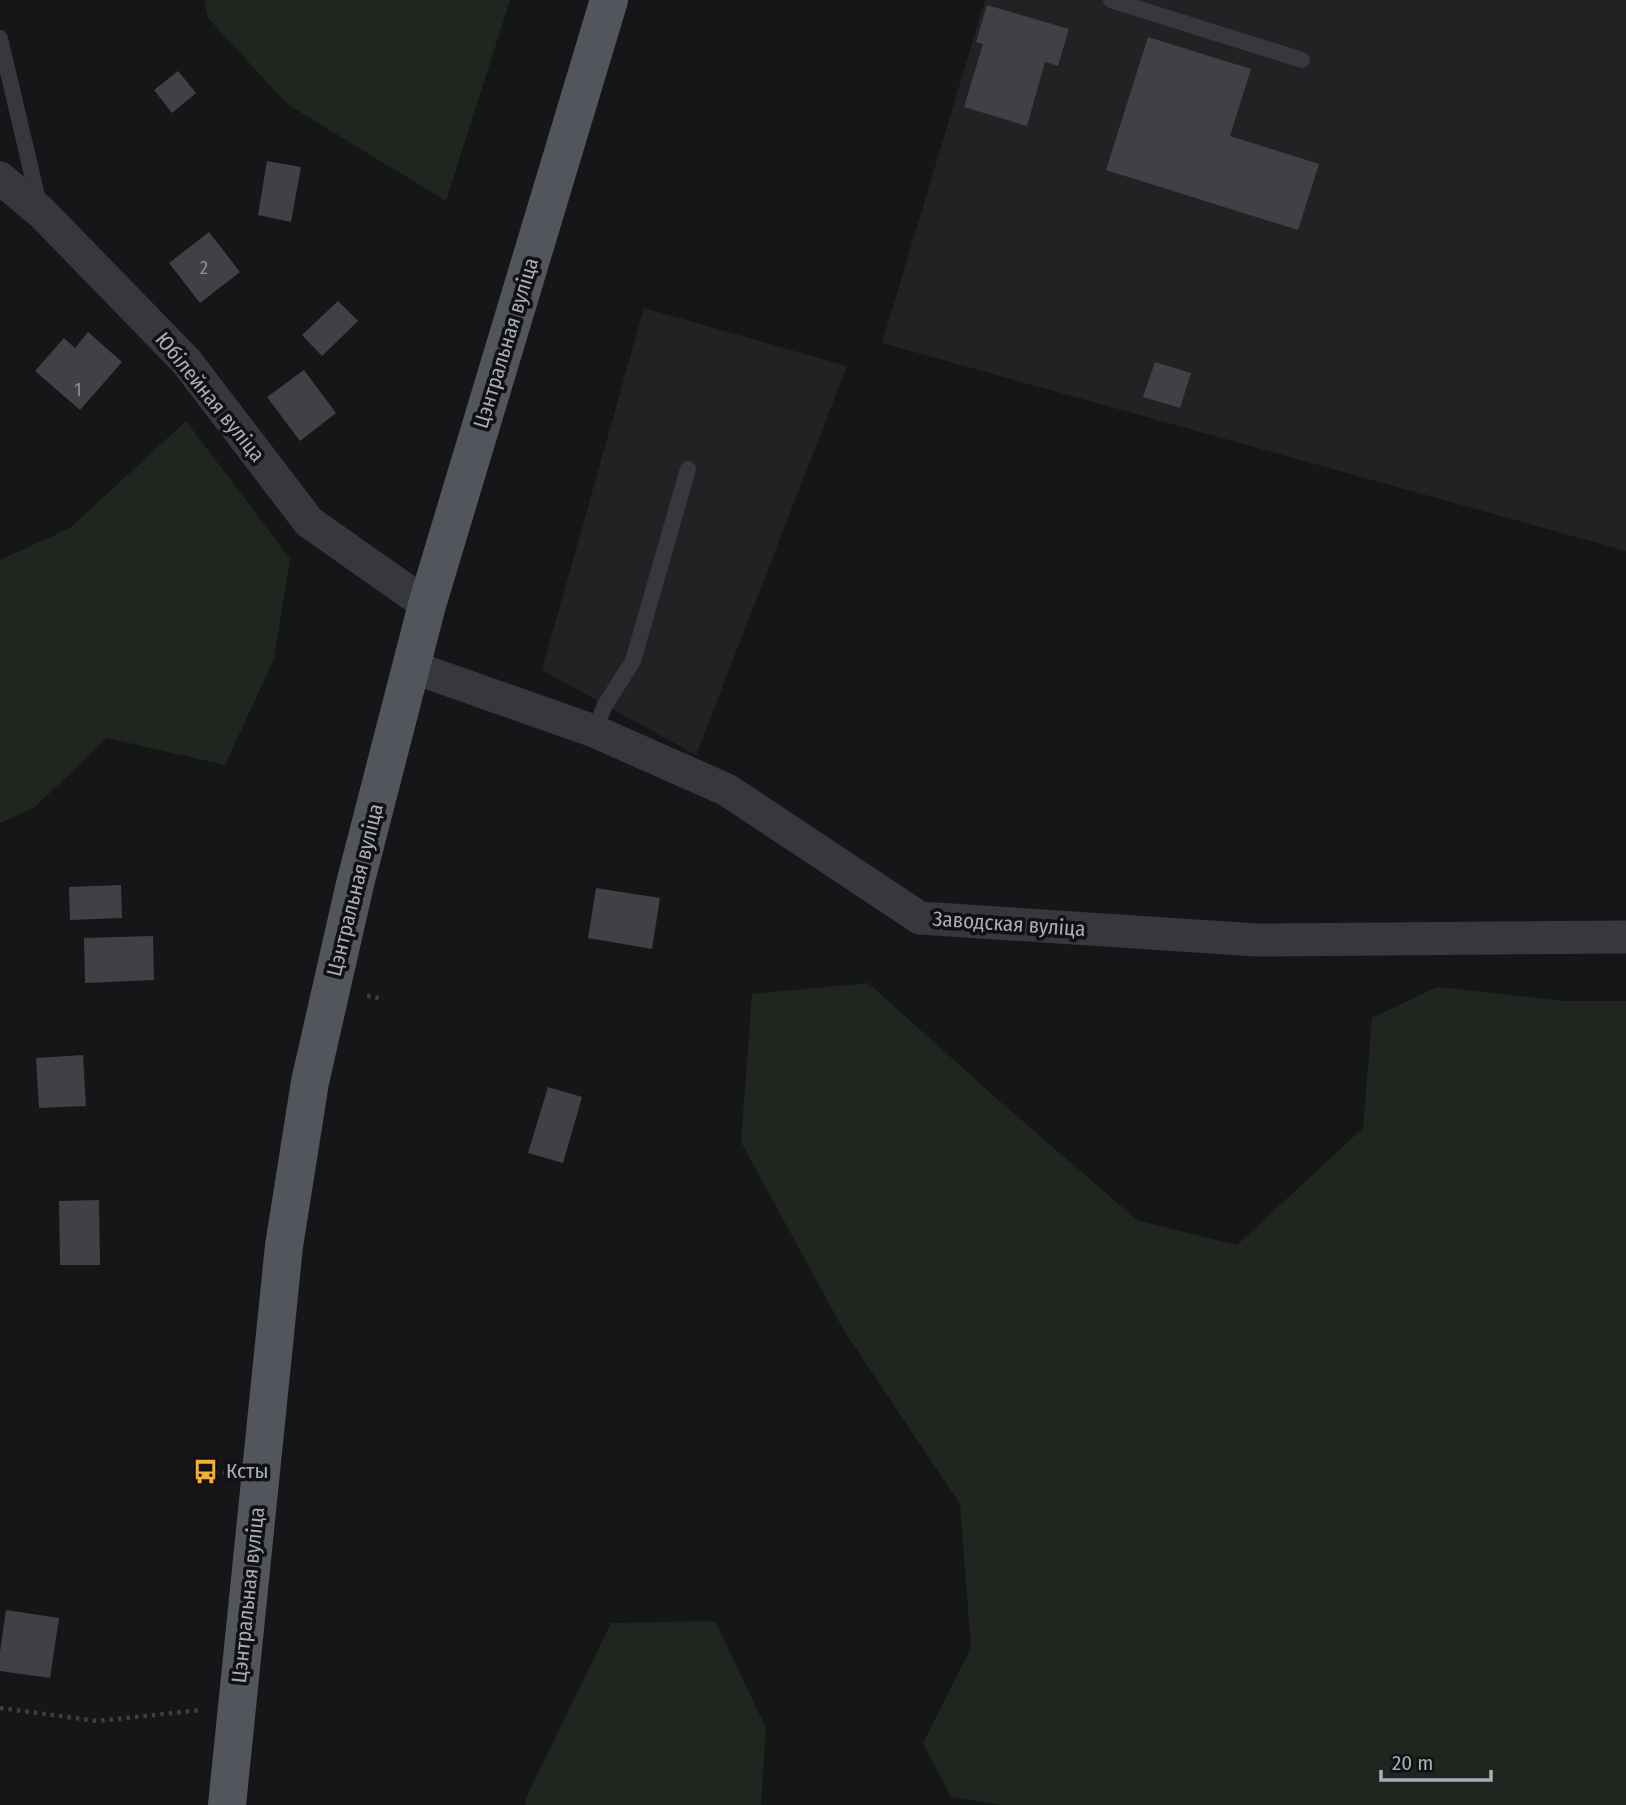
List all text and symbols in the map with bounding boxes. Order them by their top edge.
street label: Цэнтральная вуліца [468,255,544,431]
house number: 2 [200,257,208,279]
street label: Юбілейная вуліца [150,327,270,467]
house number: 1 [74,379,82,401]
street label: Цэнтральная вуліца [321,801,389,979]
street label: Заводская вуліца [932,906,1086,942]
bus stop icon: Ксты [192,1457,220,1485]
place label: Ксты [226,1458,268,1484]
street label: Цэнтральная вуліца [226,1506,270,1684]
scale bar [1381,1738,1491,1782]
text: 20 m [1392,1750,1433,1776]

